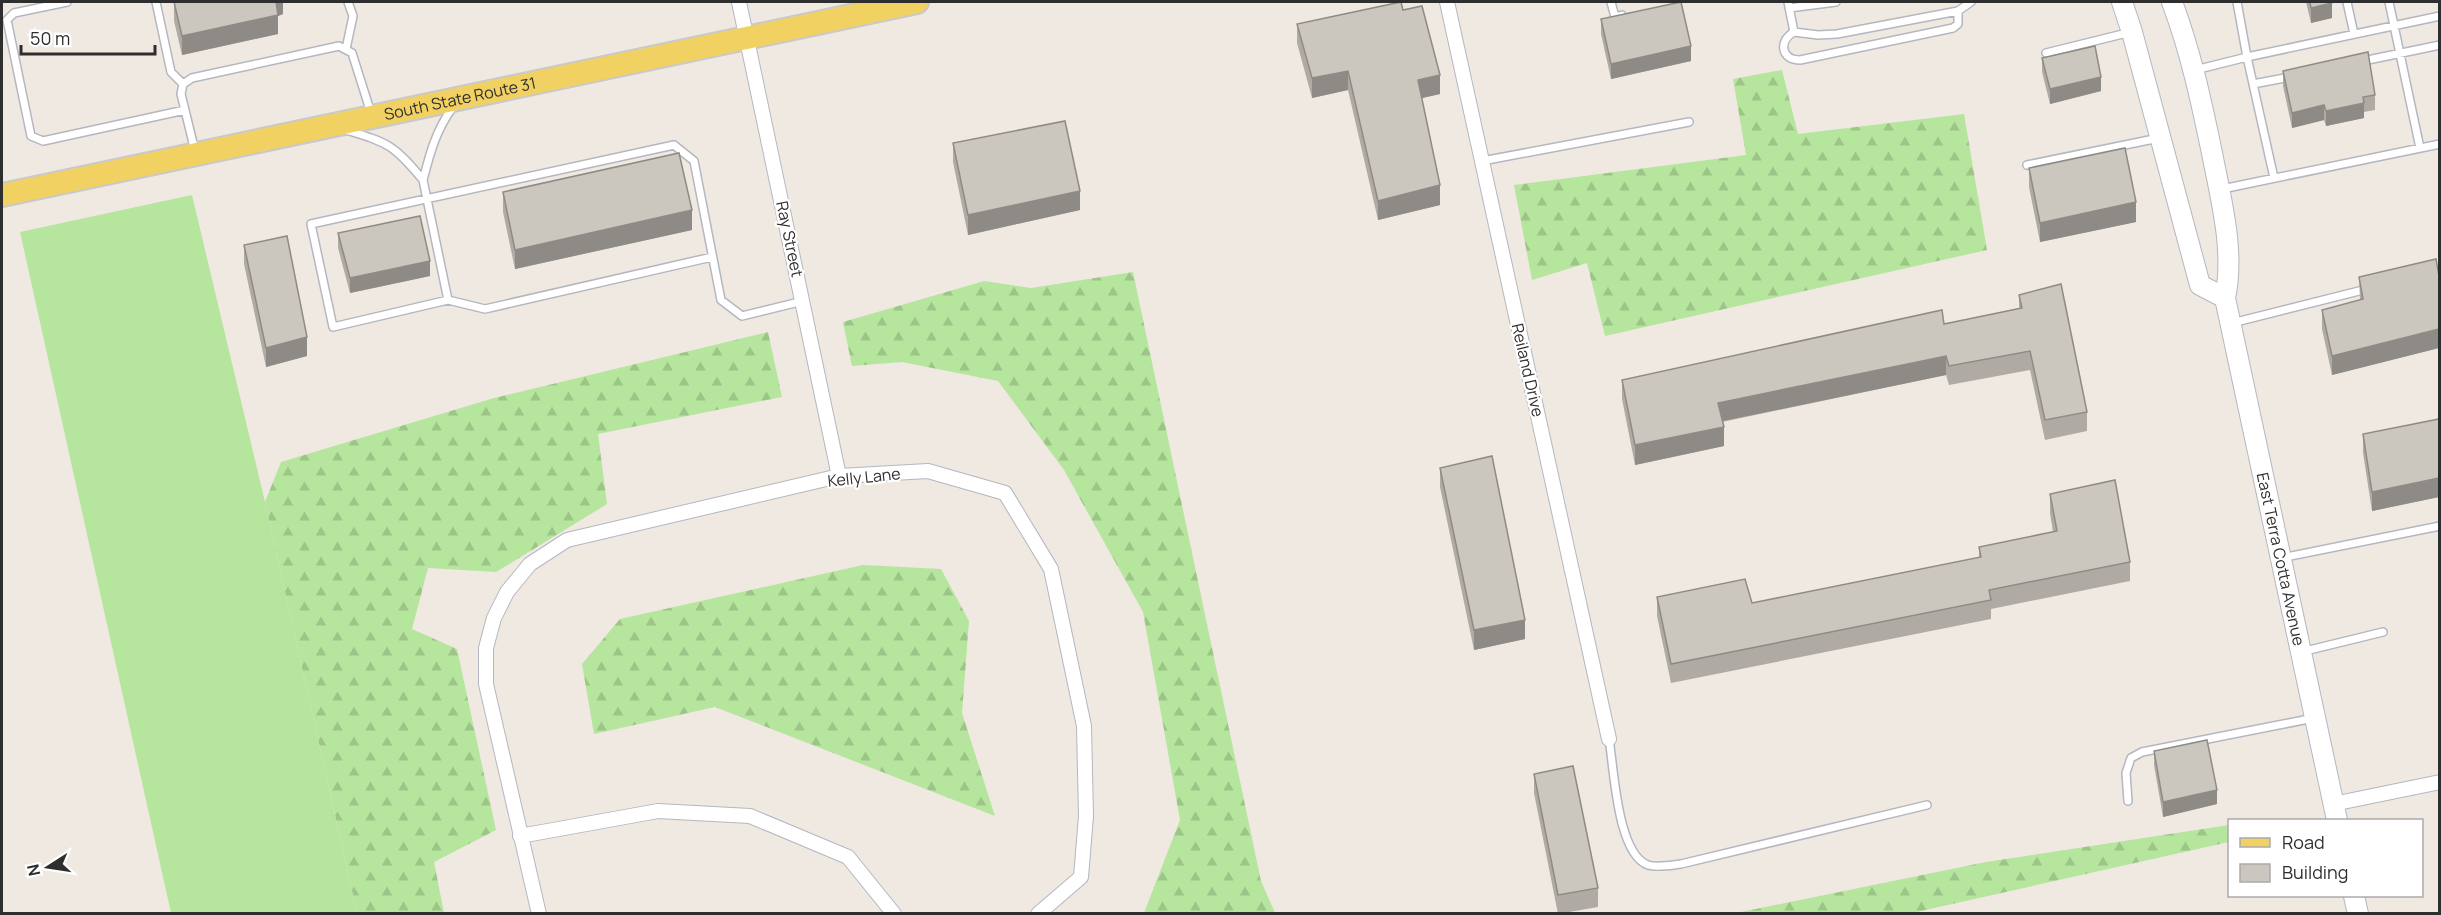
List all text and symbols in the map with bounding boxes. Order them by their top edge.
scale bar [21,18,154,56]
text: 50 m [30,26,70,50]
street label: South State Route 31 [382,72,538,125]
street label: Ray Street [771,199,809,279]
street label: Reiland Drive [1507,321,1549,419]
street label: Kelly Lane [826,462,902,492]
street label: East Terra Cotta Avenue [2252,470,2310,648]
legend [2228,819,2423,897]
text: Road [2282,830,2325,854]
north arrow [18,837,78,897]
text: Building [2282,860,2348,884]
text: N [21,862,45,878]

